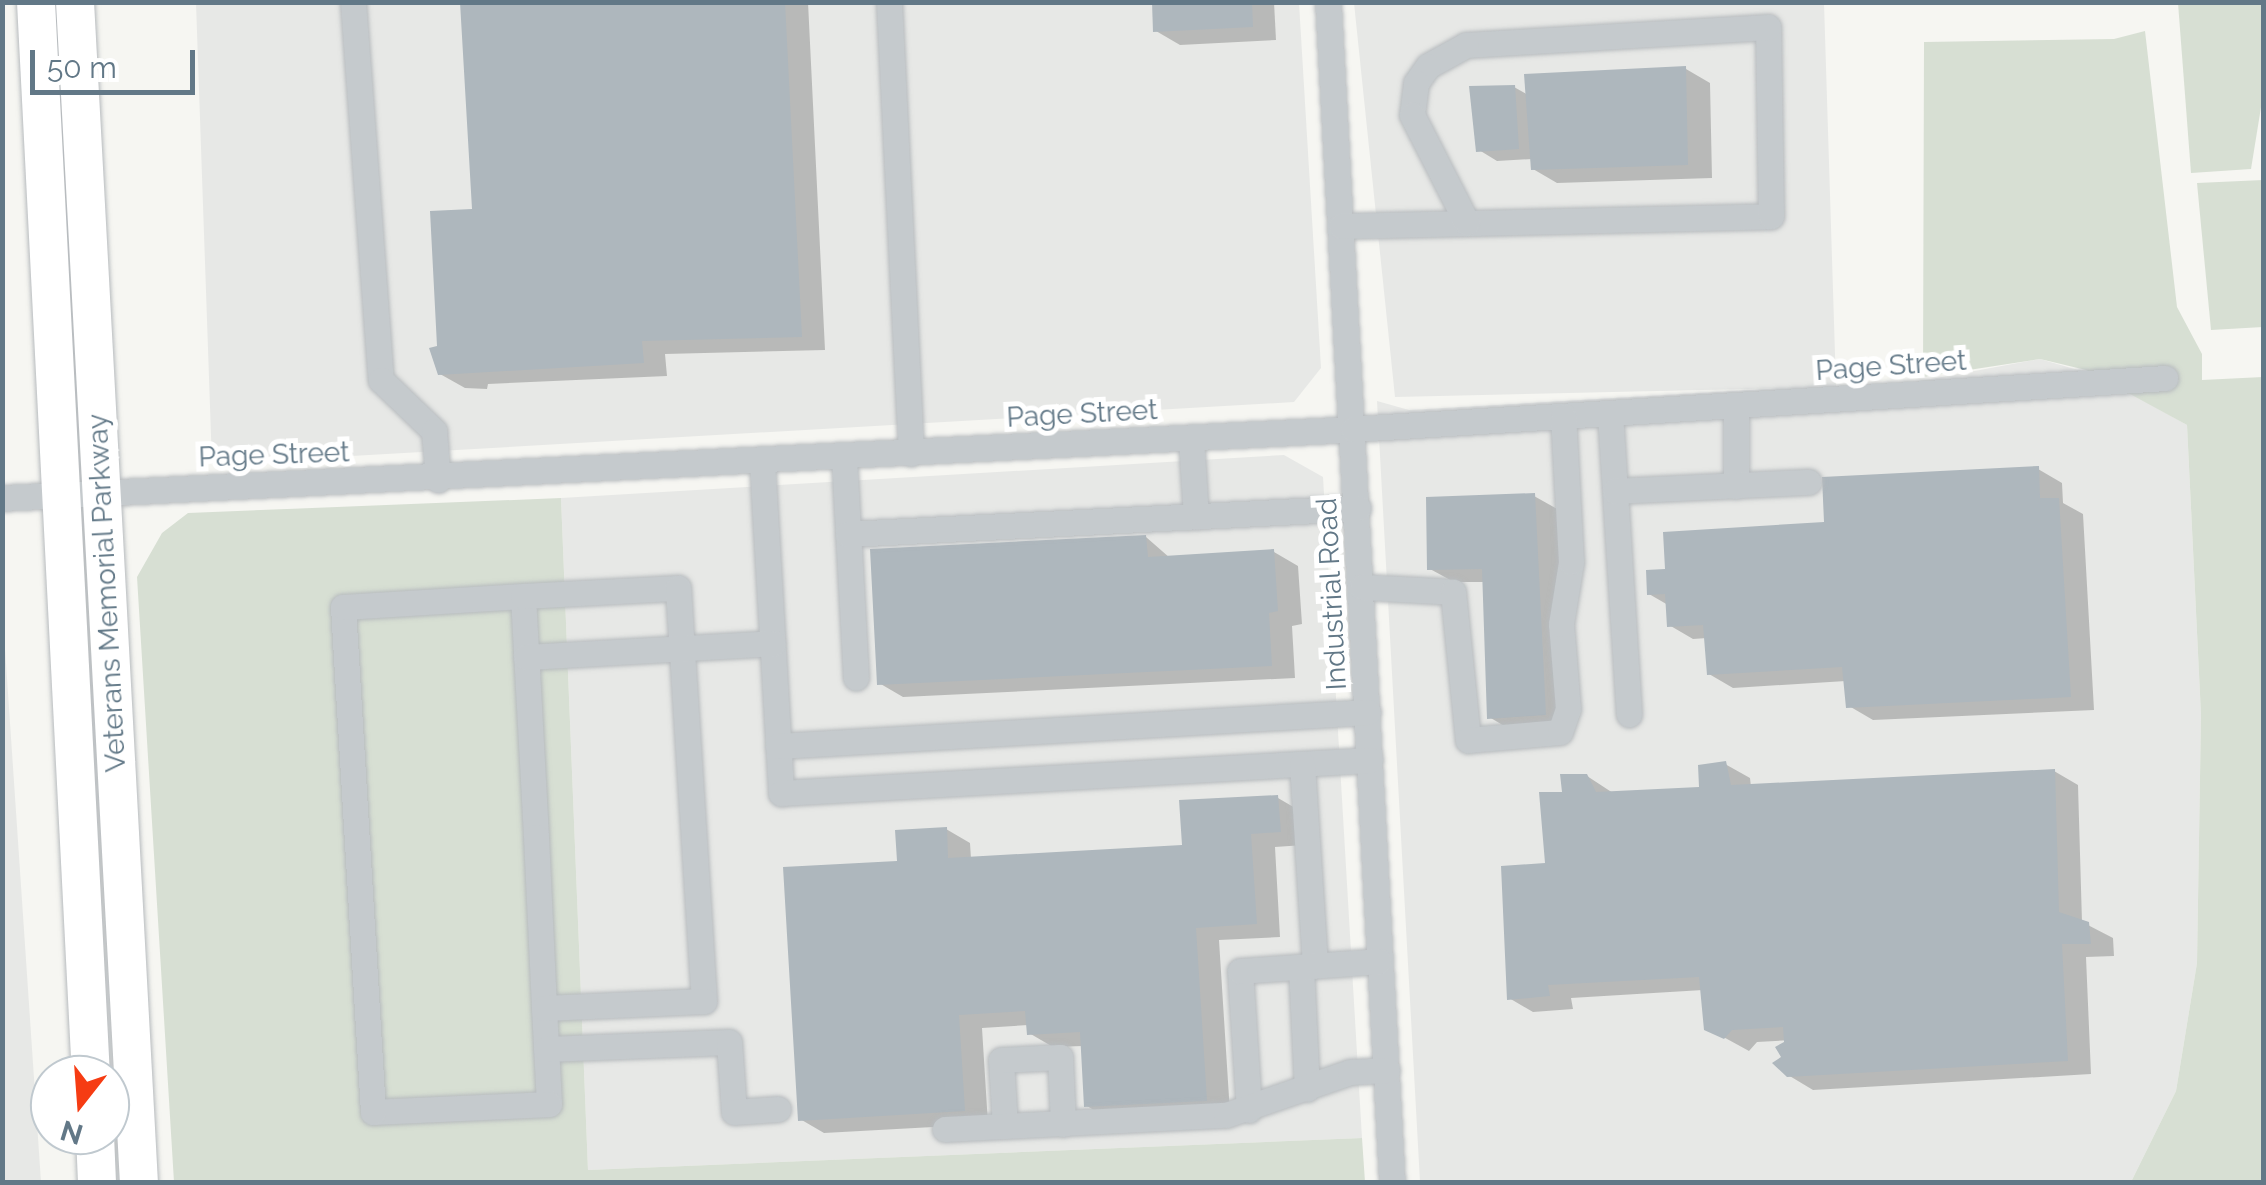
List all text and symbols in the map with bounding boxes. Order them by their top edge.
scale bar [35,30,200,92]
text: 50 m [47,50,117,85]
street label: Page Street [1815,344,1967,388]
street label: Page Street [1006,393,1158,435]
street label: Veterans Memorial Parkway [81,413,133,773]
street label: Page Street [198,436,350,474]
street label: Industrial Road [1310,497,1354,691]
north arrow [30,1055,130,1155]
text: N [57,1113,87,1151]

